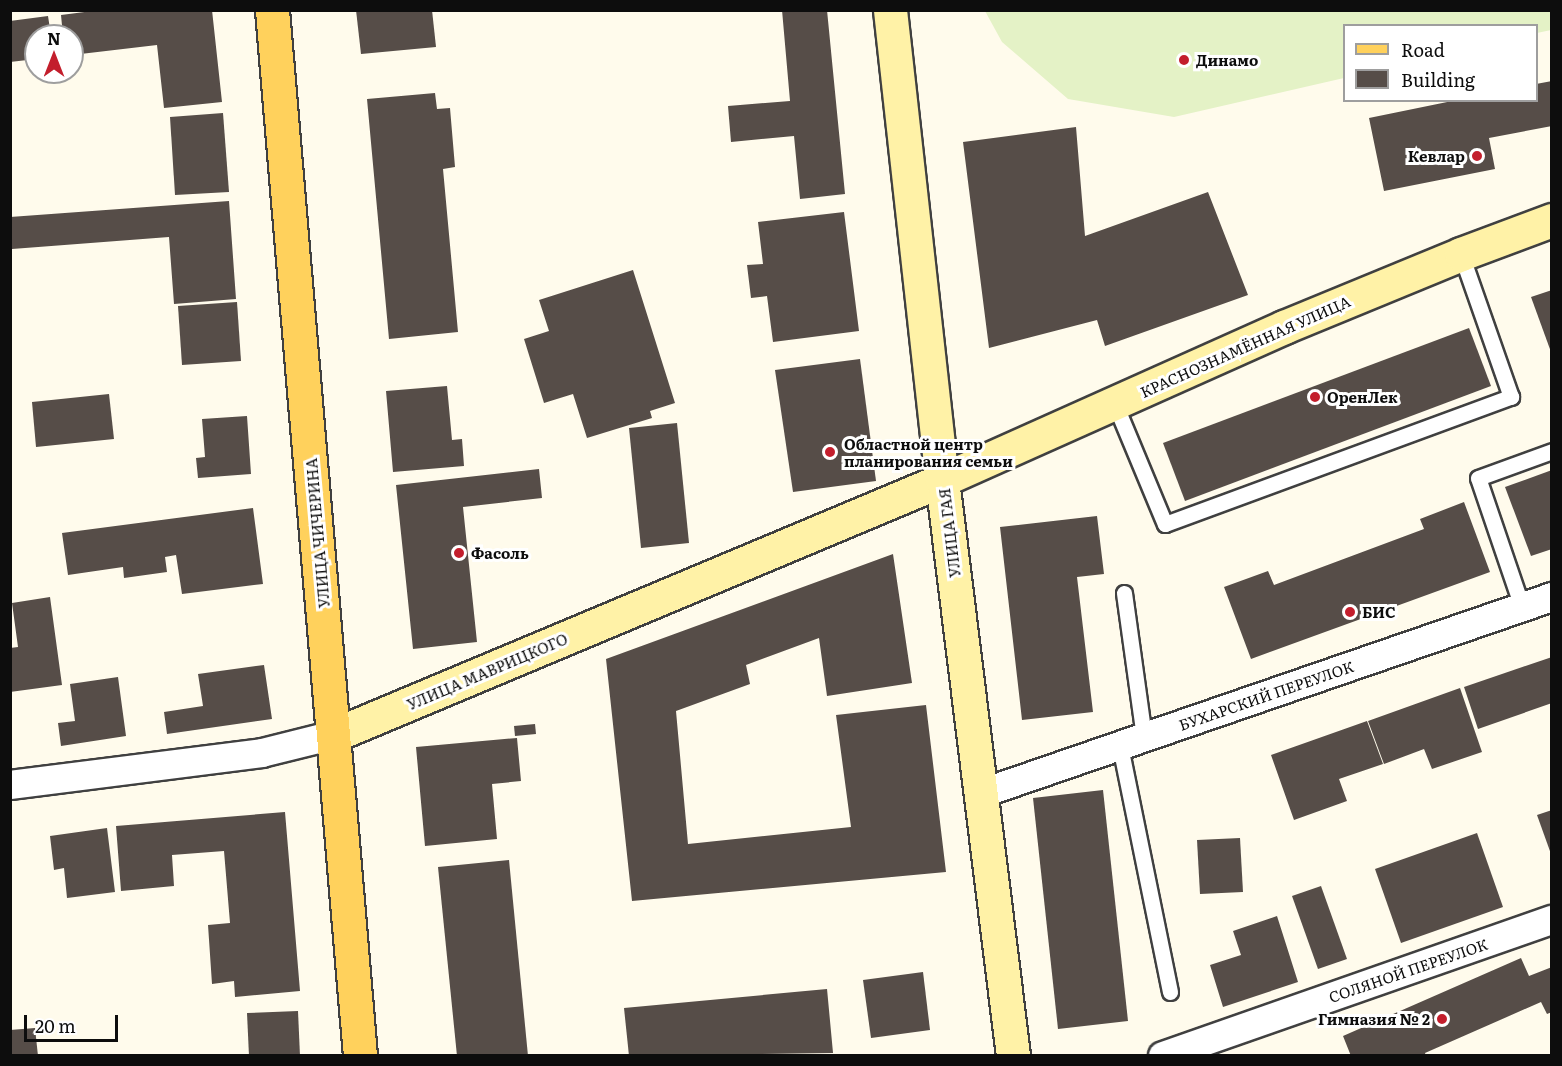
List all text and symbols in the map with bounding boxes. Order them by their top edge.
north arrow [24,24,84,84]
legend [1343,24,1538,102]
text: N [47,26,61,50]
text: Road [1401,36,1445,63]
place label: Динамо [1196,51,1258,69]
marker: Динамо [1177,53,1191,67]
text: Building [1401,66,1475,93]
place label: Кевлар [1408,147,1465,165]
marker: Кевлар [1470,149,1484,163]
street label: КРАСНОЗНАМЁННАЯ УЛИЦА [1137,291,1353,401]
place label: ОренЛек [1327,388,1398,406]
marker: ОренЛек [1308,390,1322,404]
place label: Областной центр планирования семьи [844,434,1013,469]
marker: Областной центр планирования семьи [821,443,839,461]
street label: УЛИЦА ЧИЧЕРИНА [301,457,333,609]
street label: УЛИЦА ГАЯ [935,487,963,579]
place label: Фасоль [471,544,529,562]
marker: Фасоль [452,546,466,560]
place label: БИС [1362,603,1396,621]
marker: БИС [1343,605,1357,619]
street label: УЛИЦА МАВРИЦКОГО [404,629,570,713]
street label: БУХАРСКИЙ ПЕРЕУЛОК [1176,657,1356,733]
street label: СОЛЯНОЙ ПЕРЕУЛОК [1326,934,1490,1006]
scale bar [27,1003,122,1041]
place label: Гимназия № 2 [1318,1010,1430,1028]
text: 20 m [35,1012,76,1039]
marker: Гимназия № 2 [1435,1012,1449,1026]

